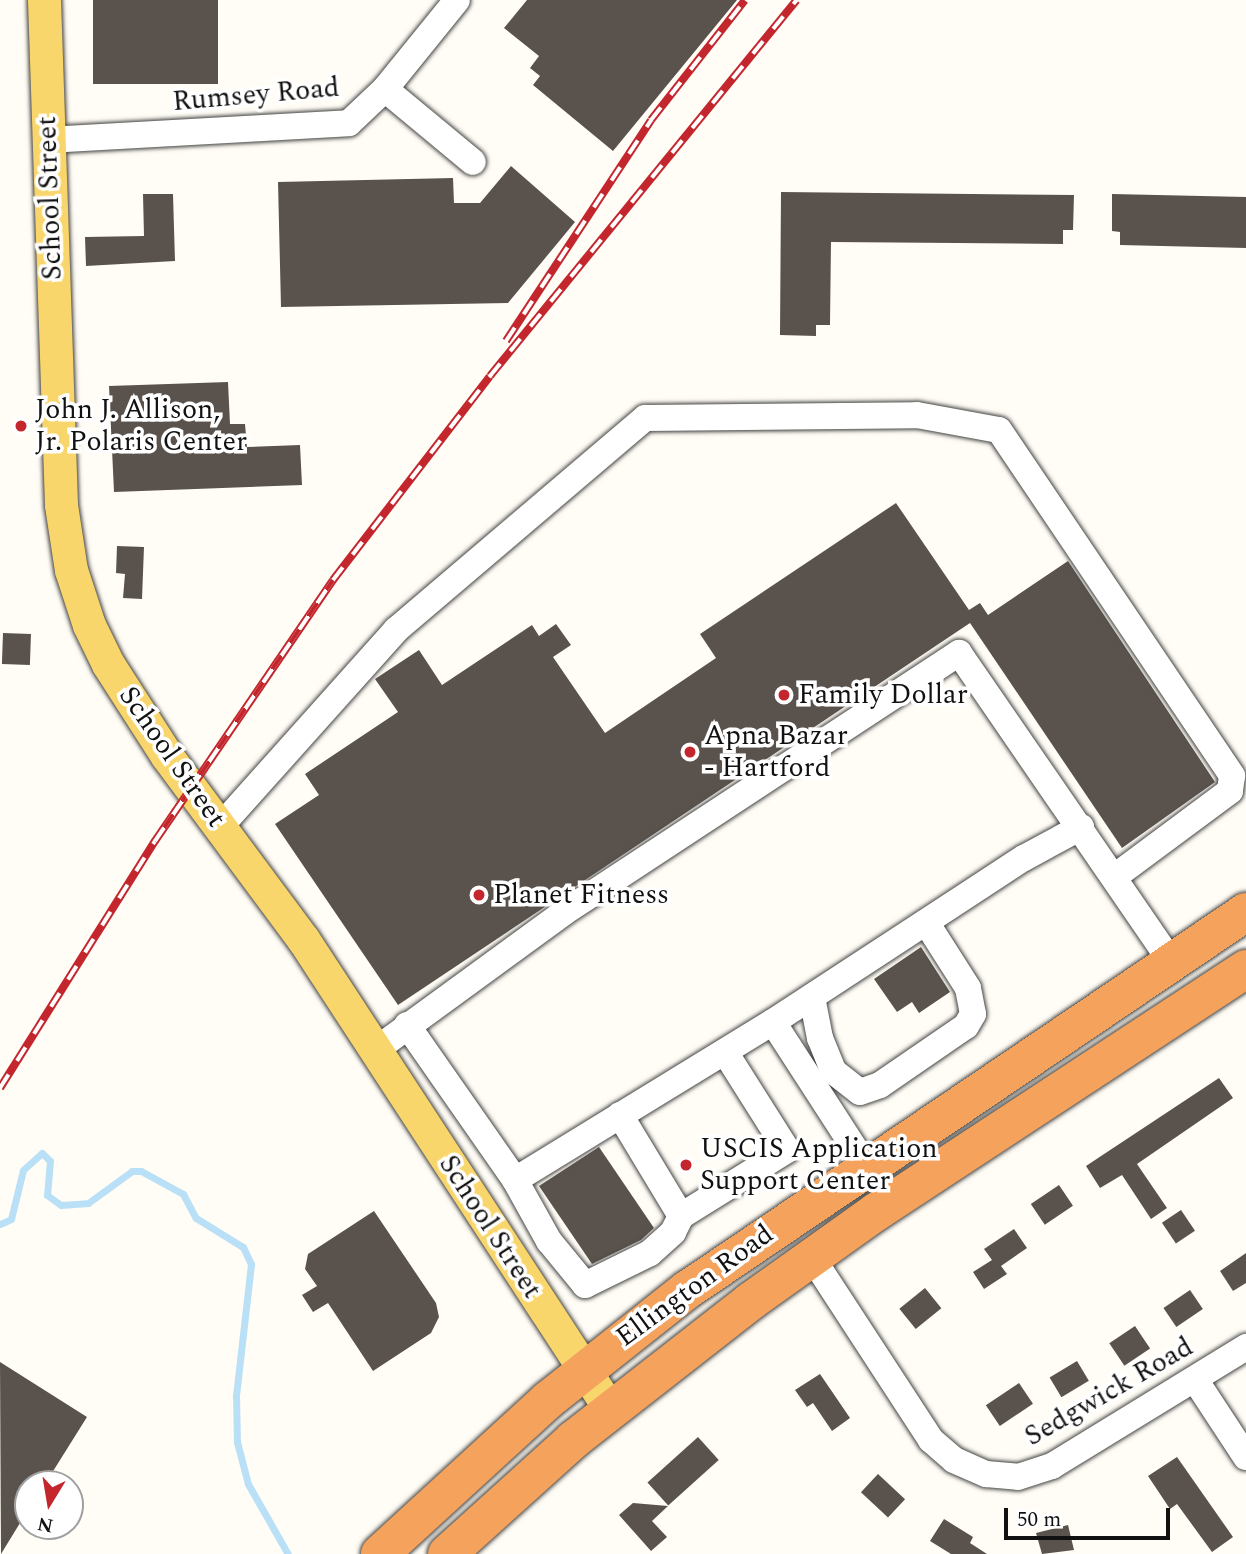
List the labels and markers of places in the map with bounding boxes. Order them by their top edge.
place label: John J. Allison, Jr. Polaris Center [35,393,247,459]
marker: John J. Allison, Jr. Polaris Center [13,418,29,434]
place label: Family Dollar [798,678,968,712]
marker: Family Dollar [776,687,792,703]
place label: Apna Bazar - Hartford [704,719,848,785]
marker: Apna Bazar - Hartford [682,744,698,760]
place label: Planet Fitness [493,878,669,912]
marker: Planet Fitness [471,887,487,903]
place label: USCIS Application Support Center [700,1132,938,1198]
marker: USCIS Application Support Center [678,1157,694,1173]

